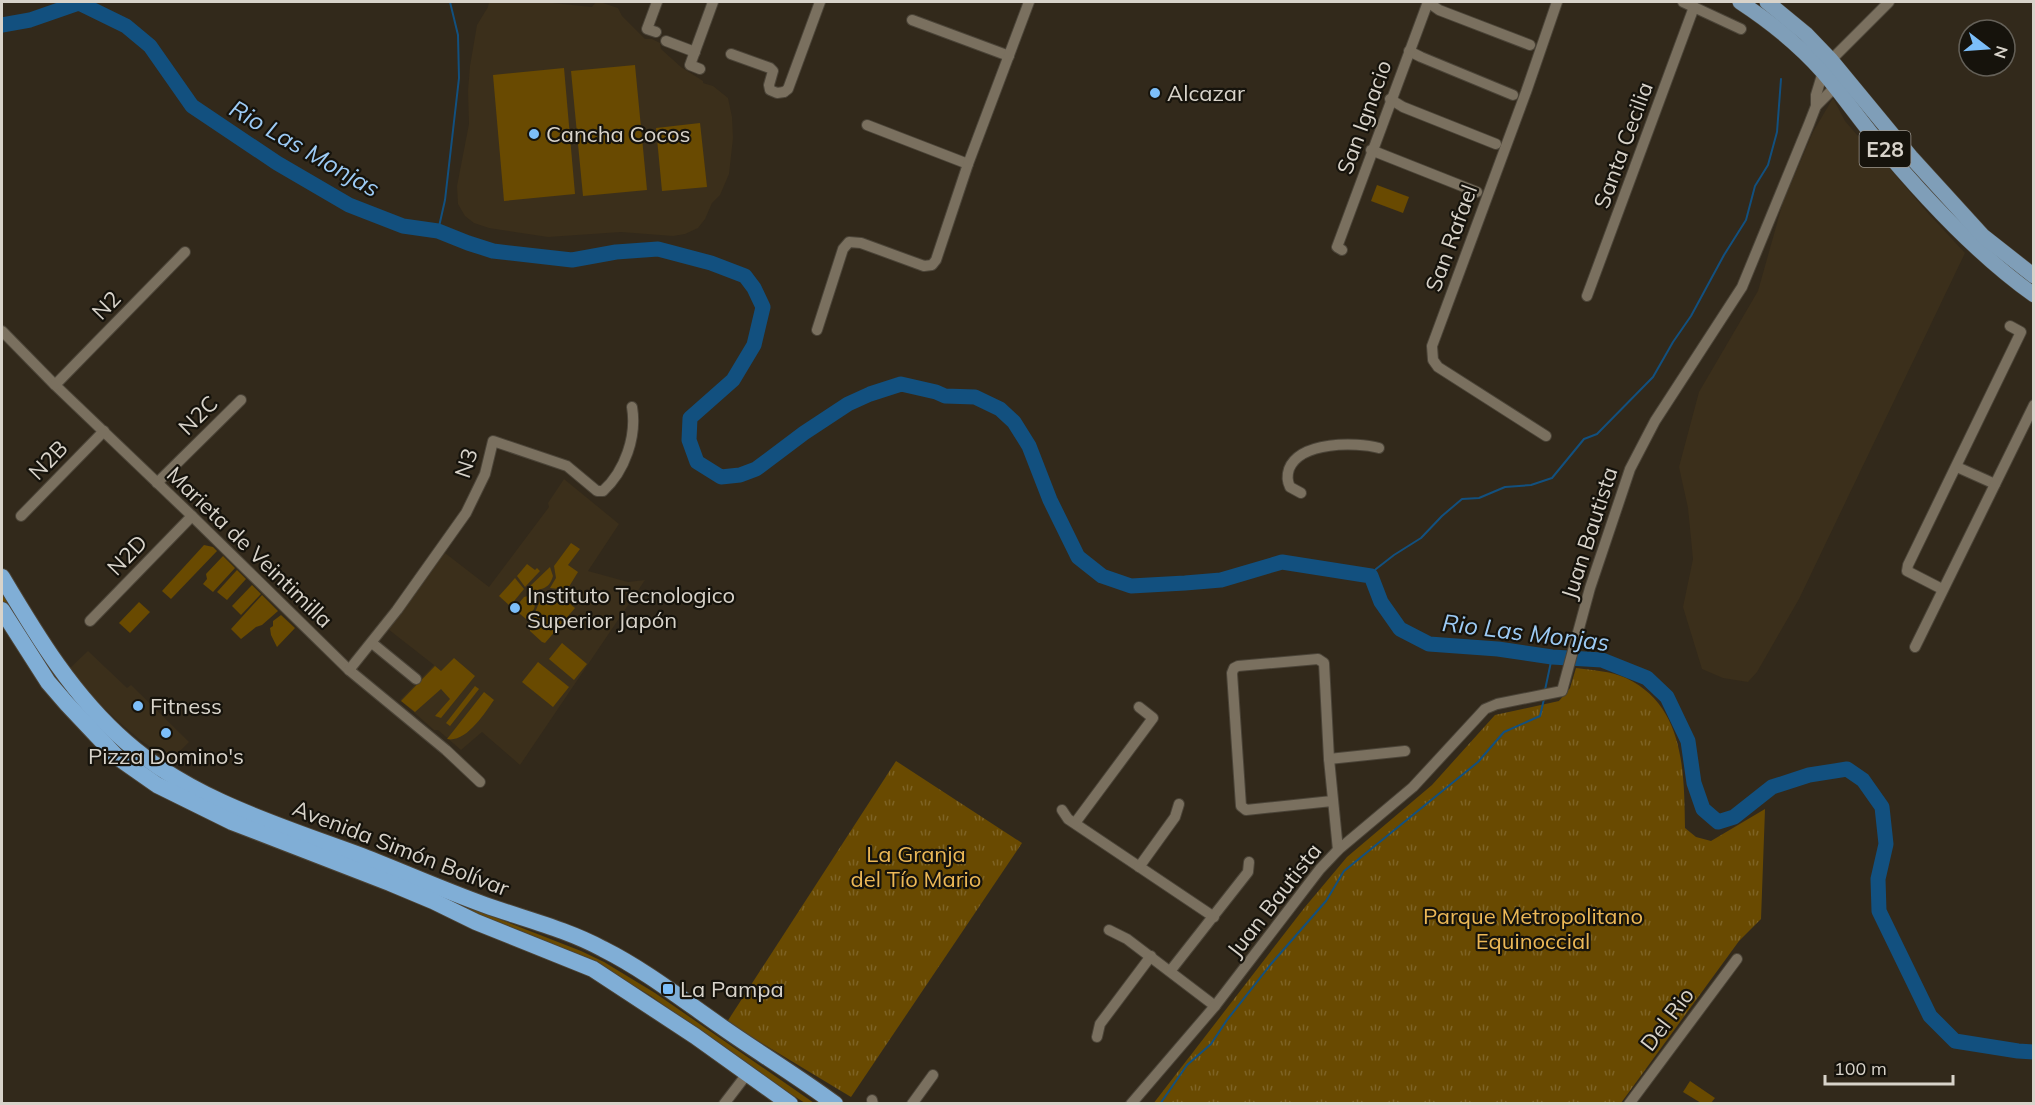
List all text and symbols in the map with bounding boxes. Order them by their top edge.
north arrow [1957,18,2017,78]
text: N [1990,44,2013,61]
street label: San Ignacio [1330,56,1398,178]
street label: Santa Cecilia [1587,78,1659,212]
place label: Alcazar [1167,79,1245,107]
marker: Alcazar [1148,86,1162,100]
water label: Rio Las Monjas [225,93,385,203]
place label: Cancha Cocos [546,120,691,148]
marker: Cancha Cocos [527,127,541,141]
road number: E28 [1860,131,1910,167]
street label: San Rafael [1419,181,1483,295]
street label: N2 [86,285,126,325]
street label: N2C [172,389,224,441]
street label: N2B [22,434,74,486]
street label: N3 [448,445,484,481]
street label: Marieta de Veintimilla [161,460,339,634]
street label: Juan Bautista [1554,463,1624,603]
street label: N2D [101,529,153,581]
place label: Instituto Tecnologico Superior Japón [527,581,735,634]
marker: Instituto Tecnologico Superior Japón [508,601,522,615]
water label: Rio Las Monjas [1441,607,1611,657]
place label: Fitness [150,692,222,720]
marker: Fitness [131,699,145,713]
marker: Pizza Domino's [159,726,173,740]
place label: Pizza Domino's [88,742,244,770]
street label: Avenida Simón Bolívar [289,794,513,902]
street label: Juan Bautista [1221,837,1327,963]
park label: La Granja del Tío Mario [851,840,981,893]
park label: Parque Metropolitano Equinoccial [1423,902,1643,955]
place label: La Pampa [680,975,784,1003]
marker: La Pampa [661,982,675,996]
street label: Del Rio [1634,982,1700,1056]
scale bar [1825,1048,1952,1086]
text: 100 m [1834,1057,1887,1080]

